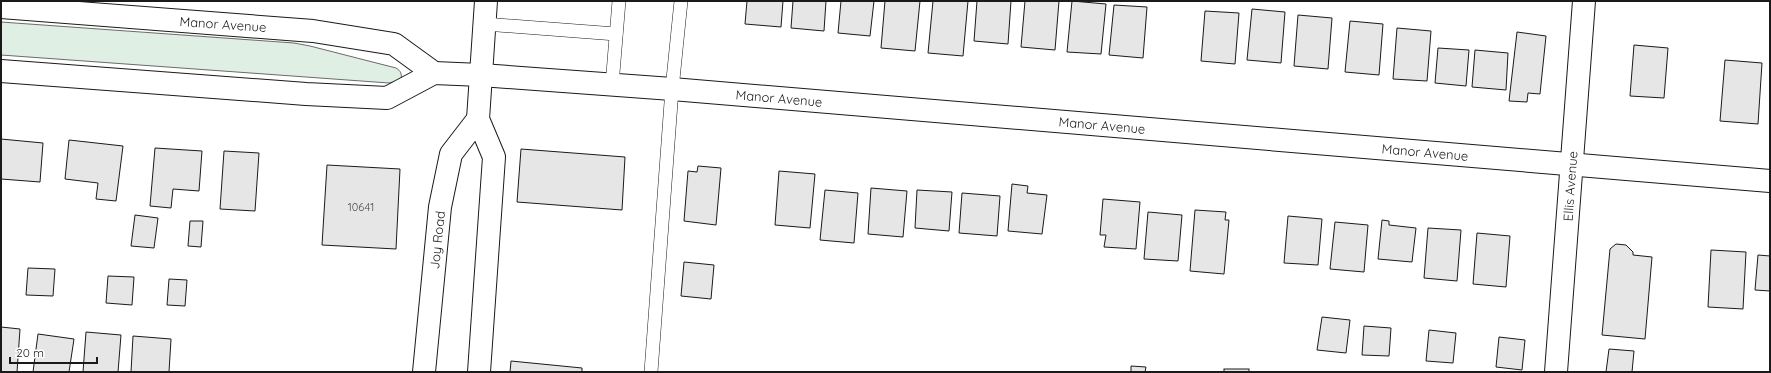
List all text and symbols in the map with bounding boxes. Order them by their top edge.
street label: Manor Avenue [179,13,267,35]
street label: Manor Avenue [735,86,823,110]
street label: Manor Avenue [1058,113,1146,137]
street label: Manor Avenue [1381,140,1469,164]
street label: Ellis Avenue [1560,150,1580,222]
house number: 10641 [348,200,374,214]
street label: Joy Road [426,210,448,270]
scale bar [10,339,97,365]
text: 20 m [16,345,44,360]

